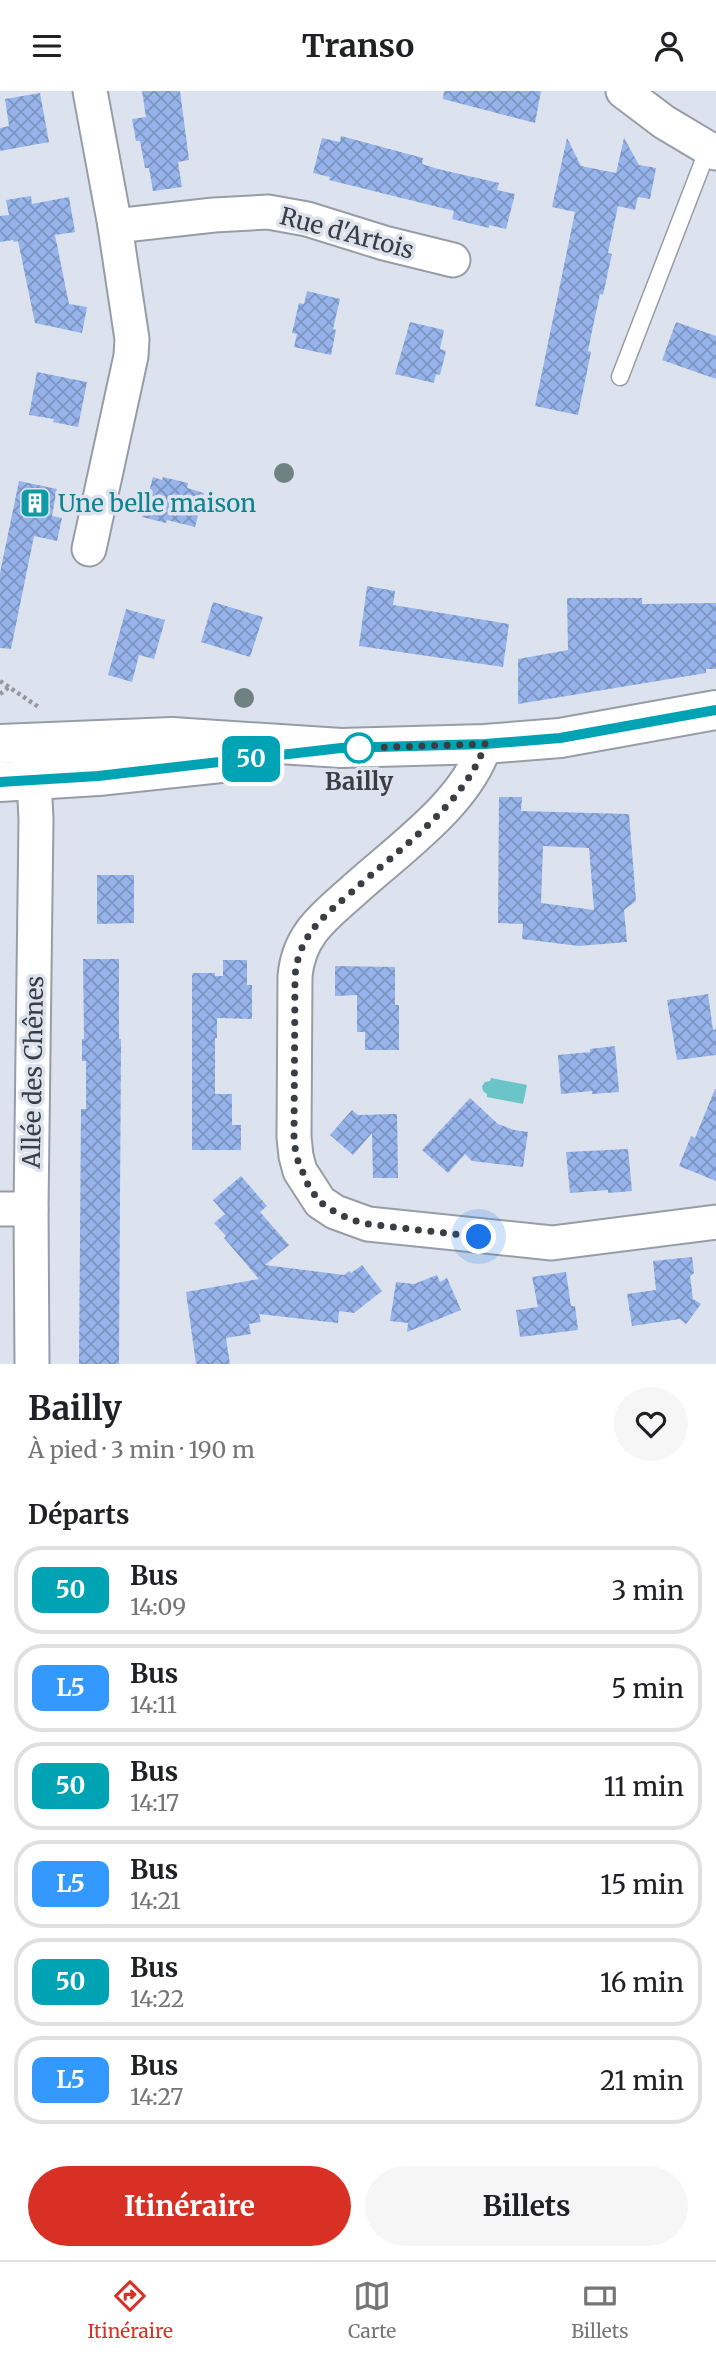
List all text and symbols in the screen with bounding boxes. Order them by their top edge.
text: Transo [302,26,414,66]
icon: menu [28,27,66,65]
icon: person [650,27,688,65]
street label: Rue d'Artois [277,200,417,266]
building icon: Une belle maison [18,486,52,520]
place label: Une belle maison [58,488,256,519]
marker: Bailly [344,733,374,763]
line badge: 50 [219,736,282,782]
text: 50 [236,743,266,774]
place label: Bailly [325,766,394,797]
street label: Allée des Chênes [16,975,50,1170]
your location [461,1219,496,1254]
button: heart [614,1387,688,1461]
text: Bailly [28,1388,122,1429]
text: À pied · 3 min · 190 m [28,1435,255,1464]
text: Départs [28,1498,129,1531]
text: Bus [130,1559,178,1592]
text: 50 [56,1574,85,1605]
text: 3 min [612,1574,684,1607]
text: 14:09 [130,1592,186,1621]
text: Bus [130,1657,178,1690]
text: L5 [56,1672,85,1703]
text: 5 min [611,1672,684,1705]
text: 14:11 [130,1690,177,1719]
text: Bus [130,1755,178,1788]
text: 50 [56,1770,85,1801]
text: 11 min [604,1770,684,1803]
text: 14:17 [130,1788,179,1817]
text: Bus [130,1853,178,1886]
text: L5 [56,1868,85,1899]
text: 15 min [600,1868,684,1901]
text: 14:21 [130,1886,181,1915]
text: Bus [130,1951,178,1984]
text: 50 [56,1966,85,1997]
text: 16 min [600,1966,684,1999]
text: 14:22 [130,1984,184,2013]
text: Bus [130,2049,178,2082]
text: L5 [56,2064,85,2095]
text: 21 min [600,2064,684,2097]
text: 14:27 [130,2082,183,2111]
button: Itinéraire [28,2166,351,2246]
button: Billets [365,2166,688,2246]
tab: Itinéraire [87,2277,173,2343]
tab: Carte [348,2277,396,2343]
tab: Billets [571,2277,628,2343]

